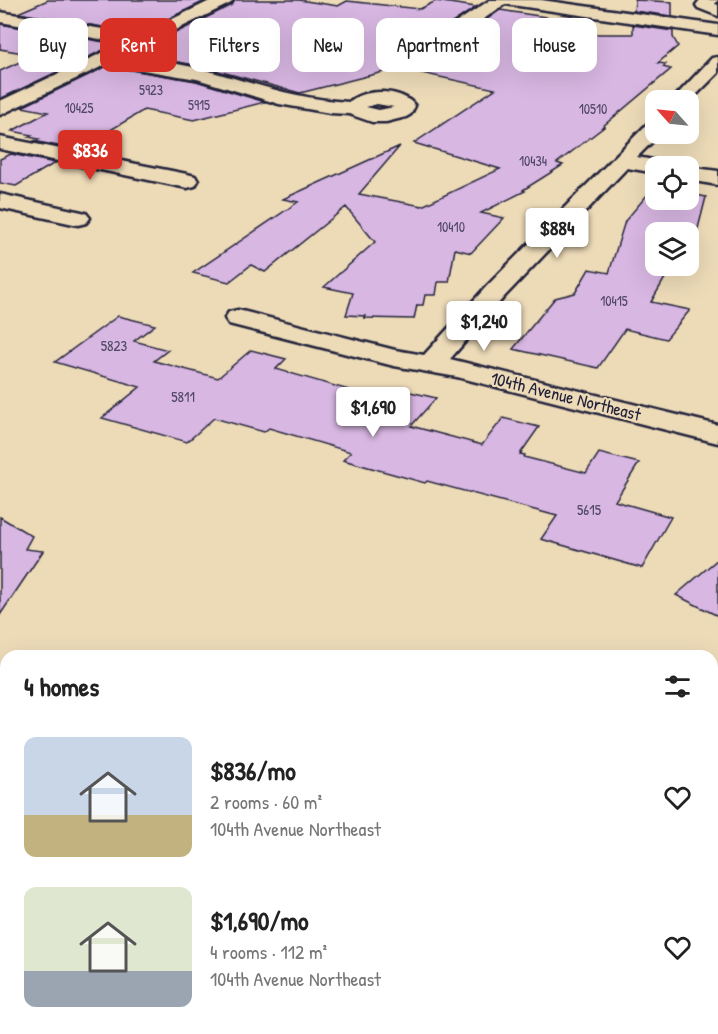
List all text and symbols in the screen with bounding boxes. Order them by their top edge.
chip: Buy [18,18,88,72]
chip: Rent [100,18,177,72]
chip: Filters [189,18,280,72]
chip: New [292,18,364,72]
chip: Apartment [376,18,500,72]
chip: House [512,18,597,72]
house number: 5923 [139,80,163,99]
north arrow [645,90,699,144]
map controls [645,90,699,276]
house number: 5915 [188,95,210,114]
house number: 10425 [64,98,94,117]
house number: 10510 [579,99,607,118]
pin: $836 [54,130,126,181]
text: $836 [72,136,108,163]
house number: 10434 [519,151,547,170]
button: locate [645,156,699,210]
pin: $884 [521,208,593,259]
text: $884 [540,214,574,241]
house number: 10410 [437,217,465,236]
button: layers [645,222,699,276]
house number: 10415 [600,291,628,310]
pin: $1,240 [435,301,533,352]
text: $1,240 [460,307,508,334]
house number: 5823 [101,335,128,356]
street label: 104th Avenue Northeast [488,365,644,427]
house number: 5811 [171,386,195,407]
pin: $1,690 [324,387,422,438]
text: $1,690 [350,393,396,420]
house number: 5615 [577,499,602,520]
text: 4 homes [24,669,99,704]
icon: filters [661,670,694,703]
text: $836/mo [210,753,296,788]
icon: home [72,761,144,833]
icon: heart [661,781,694,814]
text: 2 rooms · 60 m² [210,788,322,815]
text: 104th Avenue Northeast [210,815,381,842]
text: $1,690/mo [210,903,309,938]
icon: home [72,911,144,983]
icon: heart [661,931,694,964]
text: 4 rooms · 112 m² [210,938,327,965]
text: 104th Avenue Northeast [210,965,381,992]

